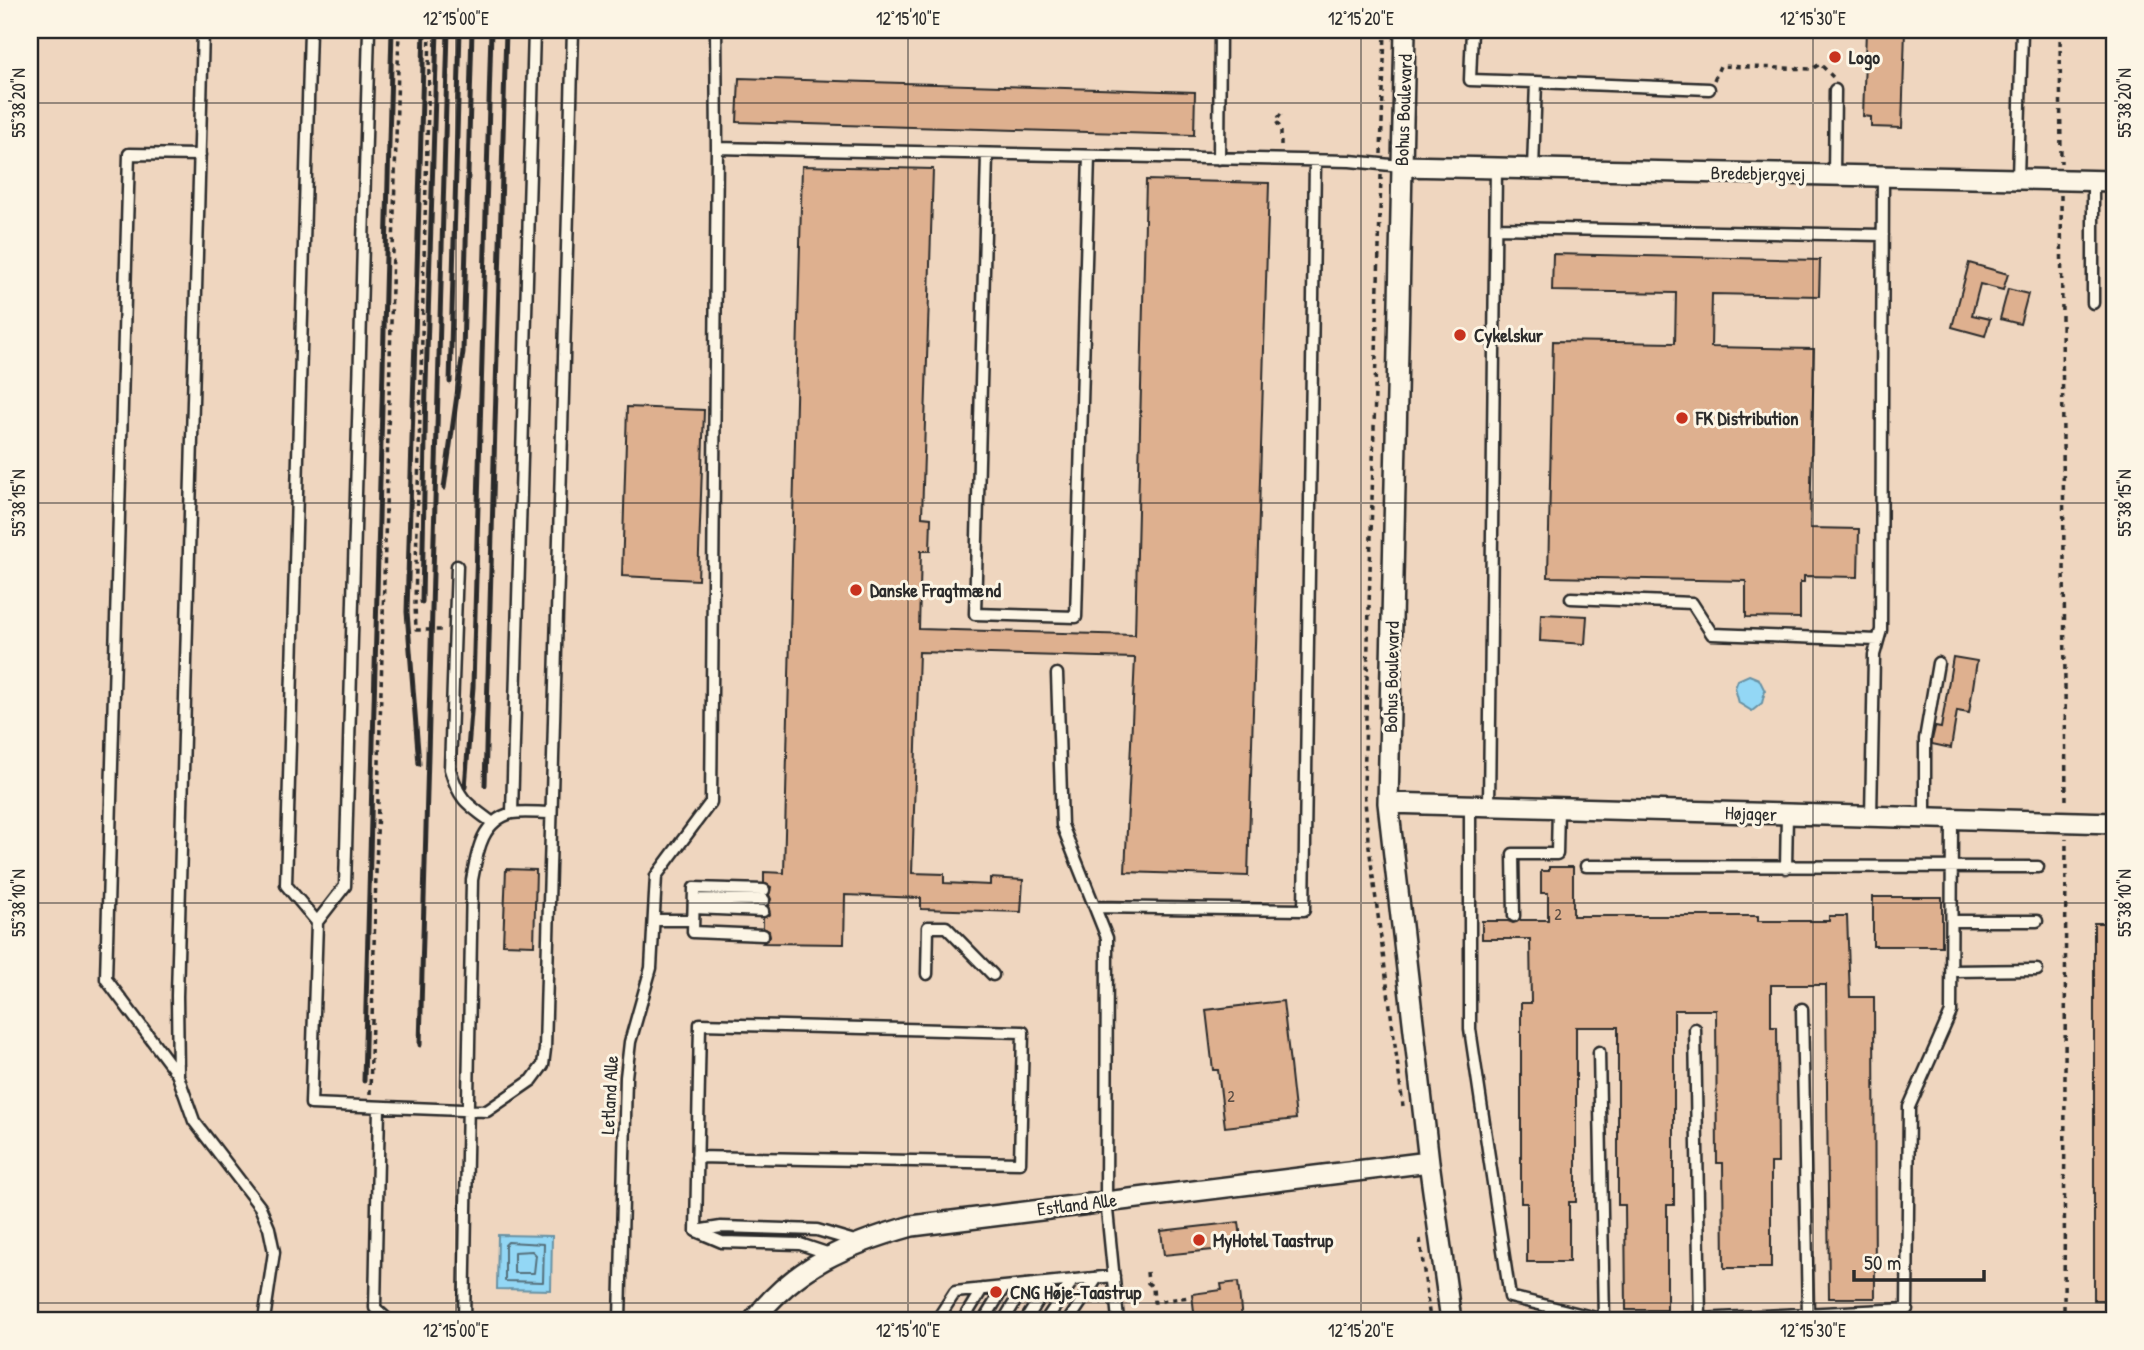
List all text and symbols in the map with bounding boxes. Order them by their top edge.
text: 12°15'00"E [423,6,489,31]
text: 12°15'10"E [876,6,940,31]
text: 12°15'20"E [1328,6,1394,31]
text: 12°15'30"E [1780,6,1846,31]
place label: Logo [1849,44,1880,71]
marker: Logo [1827,49,1843,65]
street label: Bohus Boulevard [1388,53,1418,166]
text: 55°38'20"N [6,68,31,138]
text: 55°38'20"N [2112,68,2137,138]
street label: Bredebjergvej [1710,159,1806,187]
place label: Cykelskur [1474,322,1544,349]
marker: Cykelskur [1452,327,1468,343]
place label: FK Distribution [1695,405,1799,431]
marker: FK Distribution [1674,410,1690,426]
text: 55°38'15"N [6,469,31,537]
text: 55°38'15"N [2112,469,2137,537]
place label: Danske Fragtmænd [870,577,1002,604]
marker: Danske Fragtmænd [848,582,864,598]
street label: Bohus Boulevard [1377,620,1405,733]
street label: Højager [1724,799,1778,827]
text: 55°38'10"N [6,869,31,937]
text: 55°38'10"N [2112,869,2137,937]
house number: 2 [1554,903,1562,925]
street label: Letland Alle [594,1054,624,1135]
house number: 2 [1227,1085,1235,1107]
street label: Estland Alle [1036,1186,1119,1222]
place label: MyHotel Taastrup [1213,1227,1334,1254]
marker: MyHotel Taastrup [1191,1232,1207,1248]
scale bar [1854,1238,1983,1282]
text: 50 m [1864,1248,1901,1277]
place label: CNG Høje-Taastrup [1010,1279,1142,1306]
marker: CNG Høje-Taastrup [988,1284,1004,1300]
text: 12°15'00"E [423,1318,489,1343]
text: 12°15'10"E [876,1318,940,1343]
text: 12°15'20"E [1328,1318,1394,1343]
text: 12°15'30"E [1780,1318,1846,1343]

